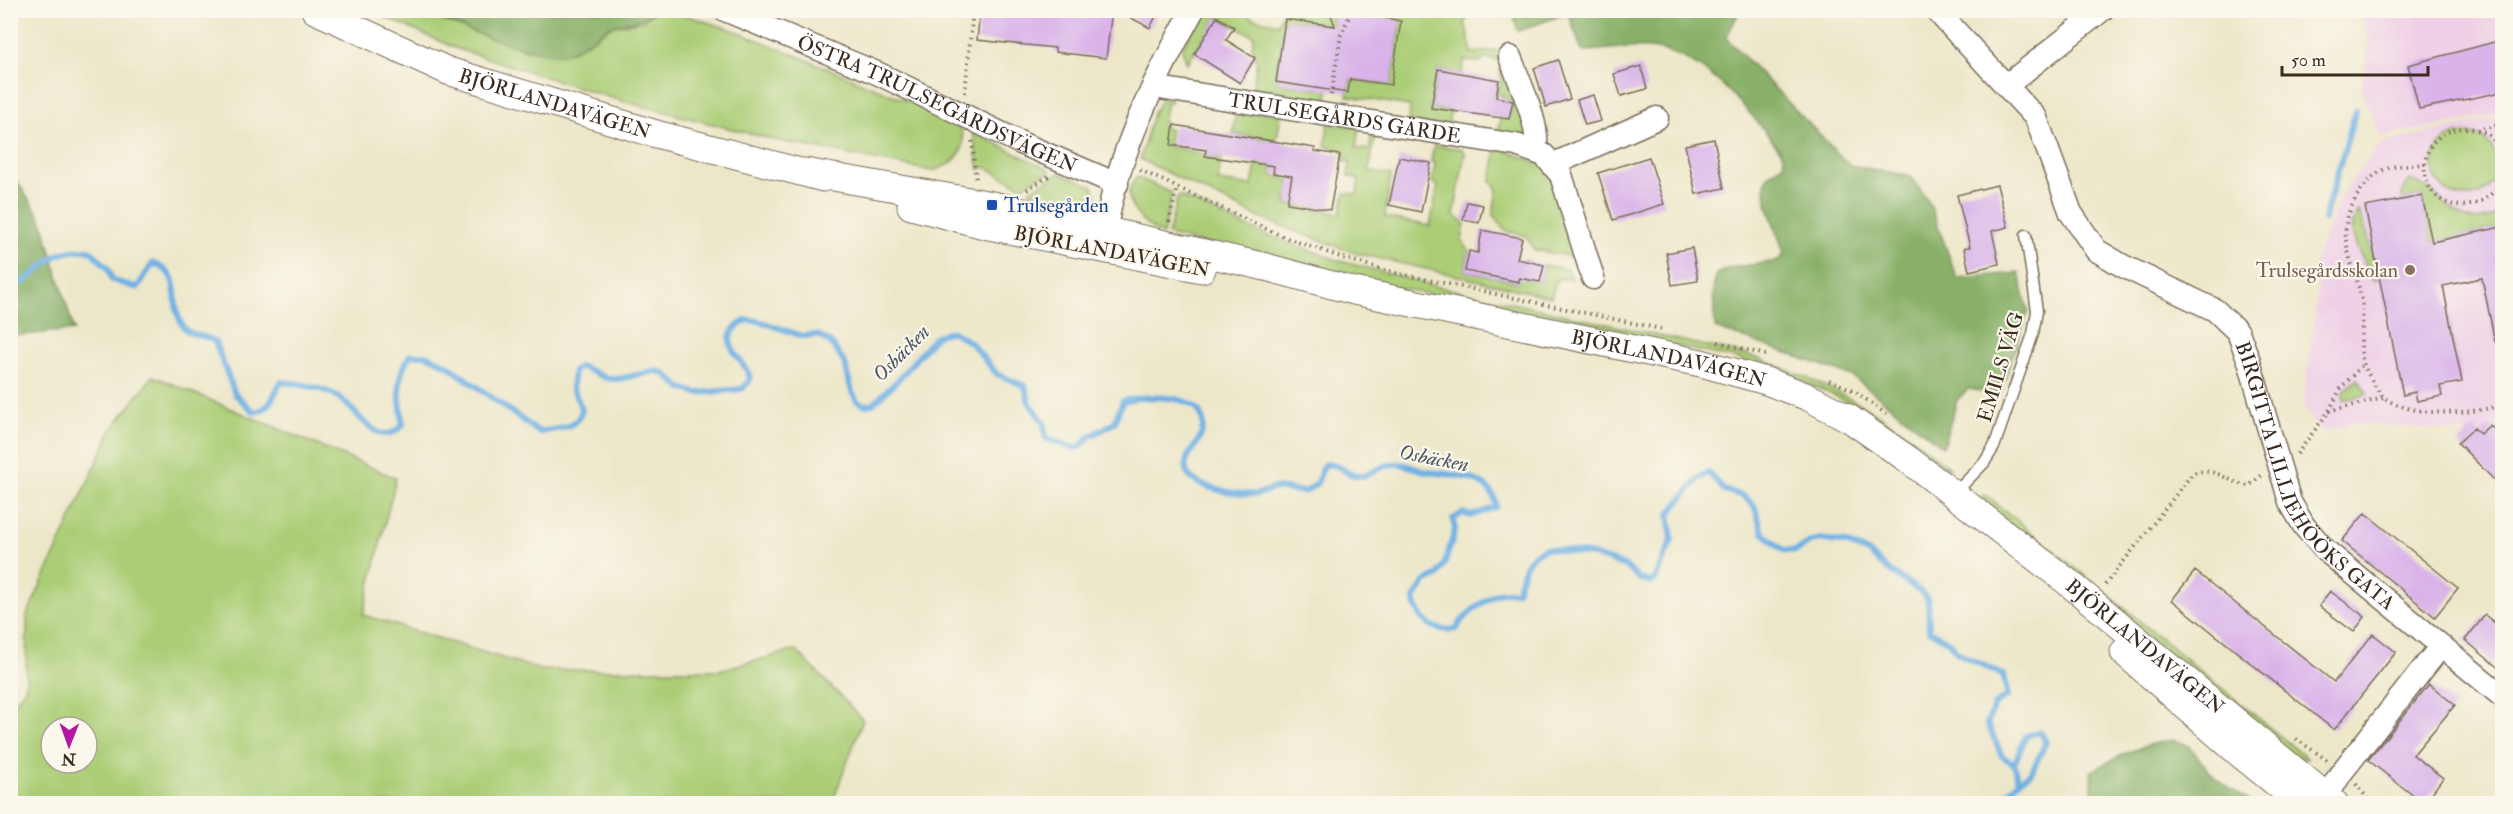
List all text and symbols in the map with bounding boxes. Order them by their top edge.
street label: ÖSTRA TRULSEGÅRDSVÄGEN [793,29,1081,179]
scale bar [2282,39,2428,77]
text: 50 m [2291,49,2326,72]
street label: BJÖRLANDAVÄGEN [456,63,654,145]
street label: TRULSEGÅRDS GÄRDE [1226,87,1463,149]
place label: Trulsegården [1004,193,1109,218]
marker: Trulsegården [985,198,999,212]
street label: BJÖRLANDAVÄGEN [1012,220,1212,283]
place label: Trulsegårdsskolan [2256,258,2398,283]
marker: Trulsegårdsskolan [2403,263,2417,277]
street label: EMILS VÄG [1972,309,2029,425]
water label: Osbäcken [867,319,936,388]
street label: BJÖRLANDAVÄGEN [1569,324,1769,393]
street label: BIRGITTA LILLIEHÖÖKS GATA [2230,338,2400,616]
water label: Osbäcken [1397,439,1471,478]
street label: BJÖRLANDAVÄGEN [2060,574,2230,720]
north arrow [39,715,99,775]
text: N [61,749,77,769]

